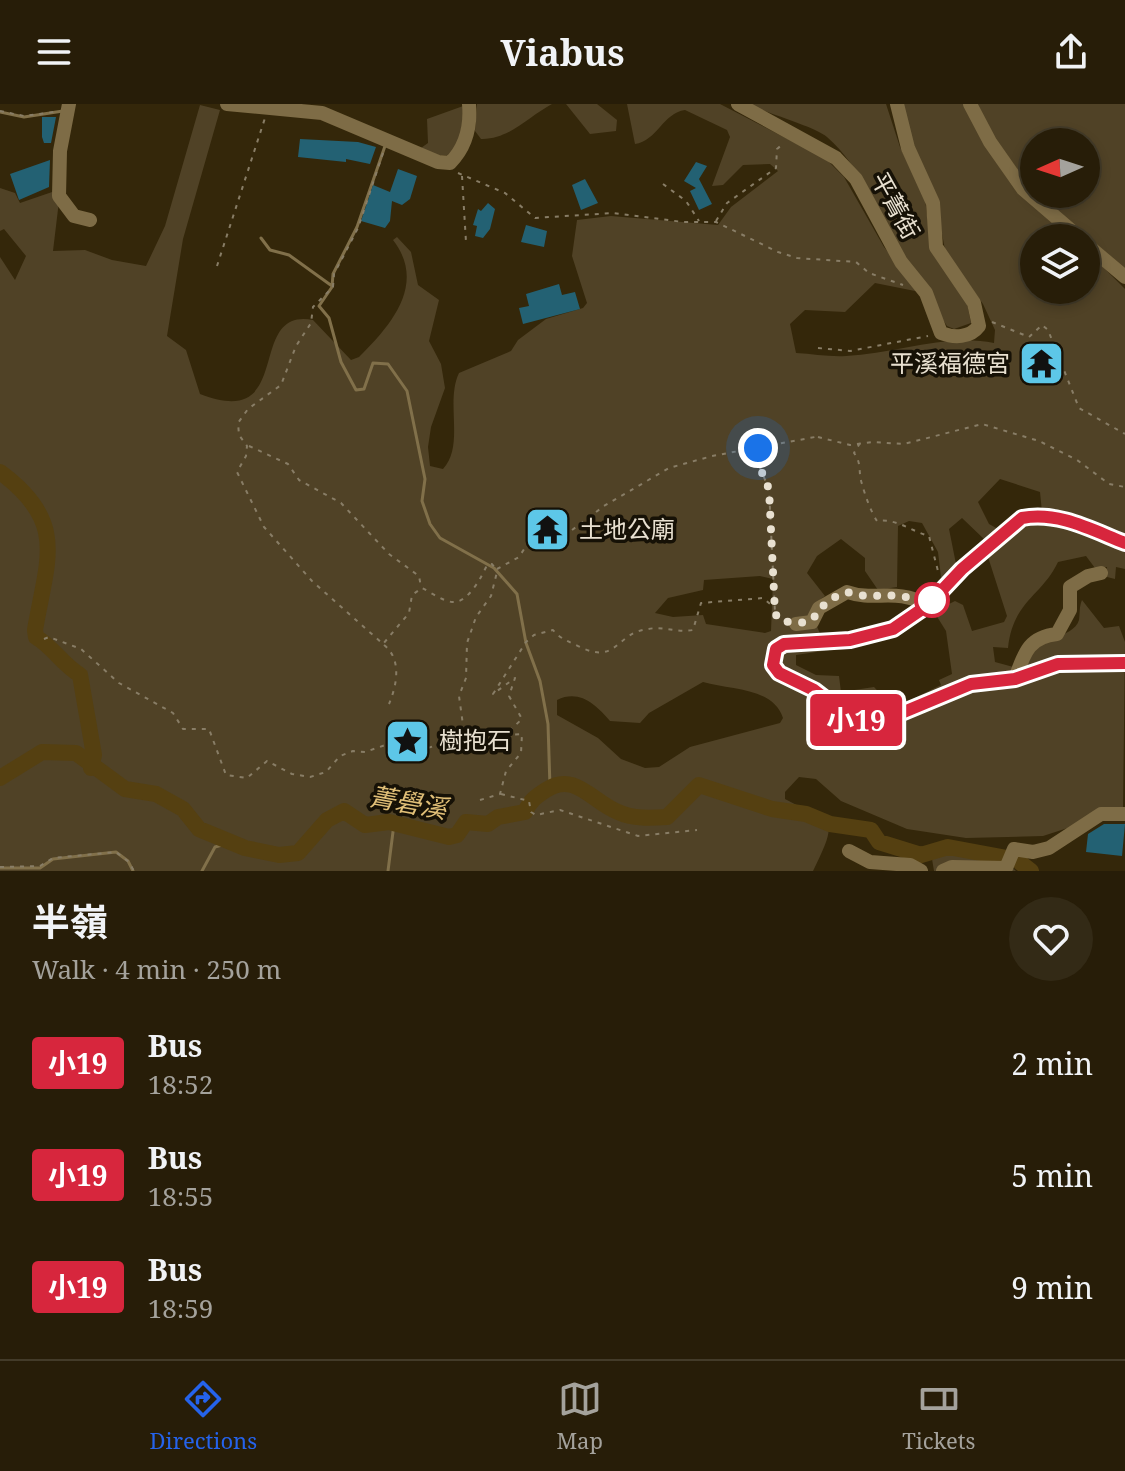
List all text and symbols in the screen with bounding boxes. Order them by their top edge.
text: Viabus [500,28,625,77]
icon: menu [32,30,76,74]
icon: share [1049,30,1093,74]
north arrow [1020,128,1100,208]
map controls [1020,128,1100,304]
street label: 平菁街 [864,166,928,245]
button: layers [1020,224,1100,304]
temple icon: 平溪福德宮 [1017,340,1065,388]
place label: 平溪福德宮 [890,346,1010,379]
your location [738,428,778,468]
temple icon: 土地公廟 [524,506,572,554]
place label: 土地公廟 [579,512,675,545]
unlabelled marker [915,583,949,617]
line badge: 小19 [810,694,902,746]
text: 小19 [826,701,886,739]
place icon: 樹抱石 [384,717,432,765]
place label: 樹抱石 [439,723,511,756]
water label: 菁礐溪 [367,778,454,827]
text: 半嶺 [32,895,108,947]
button: heart [1009,897,1093,981]
text: Walk · 4 min · 250 m [32,951,281,987]
text: Bus [148,1025,202,1066]
text: 2 min [1011,1043,1093,1084]
text: 小19 [48,1044,108,1082]
text: 18:52 [148,1066,213,1102]
text: Bus [148,1137,202,1178]
text: 5 min [1011,1155,1093,1196]
text: 小19 [48,1156,108,1194]
text: 18:55 [148,1178,213,1214]
text: Bus [148,1249,202,1290]
text: 9 min [1011,1267,1093,1308]
text: 小19 [48,1268,108,1306]
text: 18:59 [148,1290,213,1326]
tab: Directions [150,1377,257,1455]
tab: Map [556,1377,603,1455]
tab: Tickets [902,1377,975,1455]

